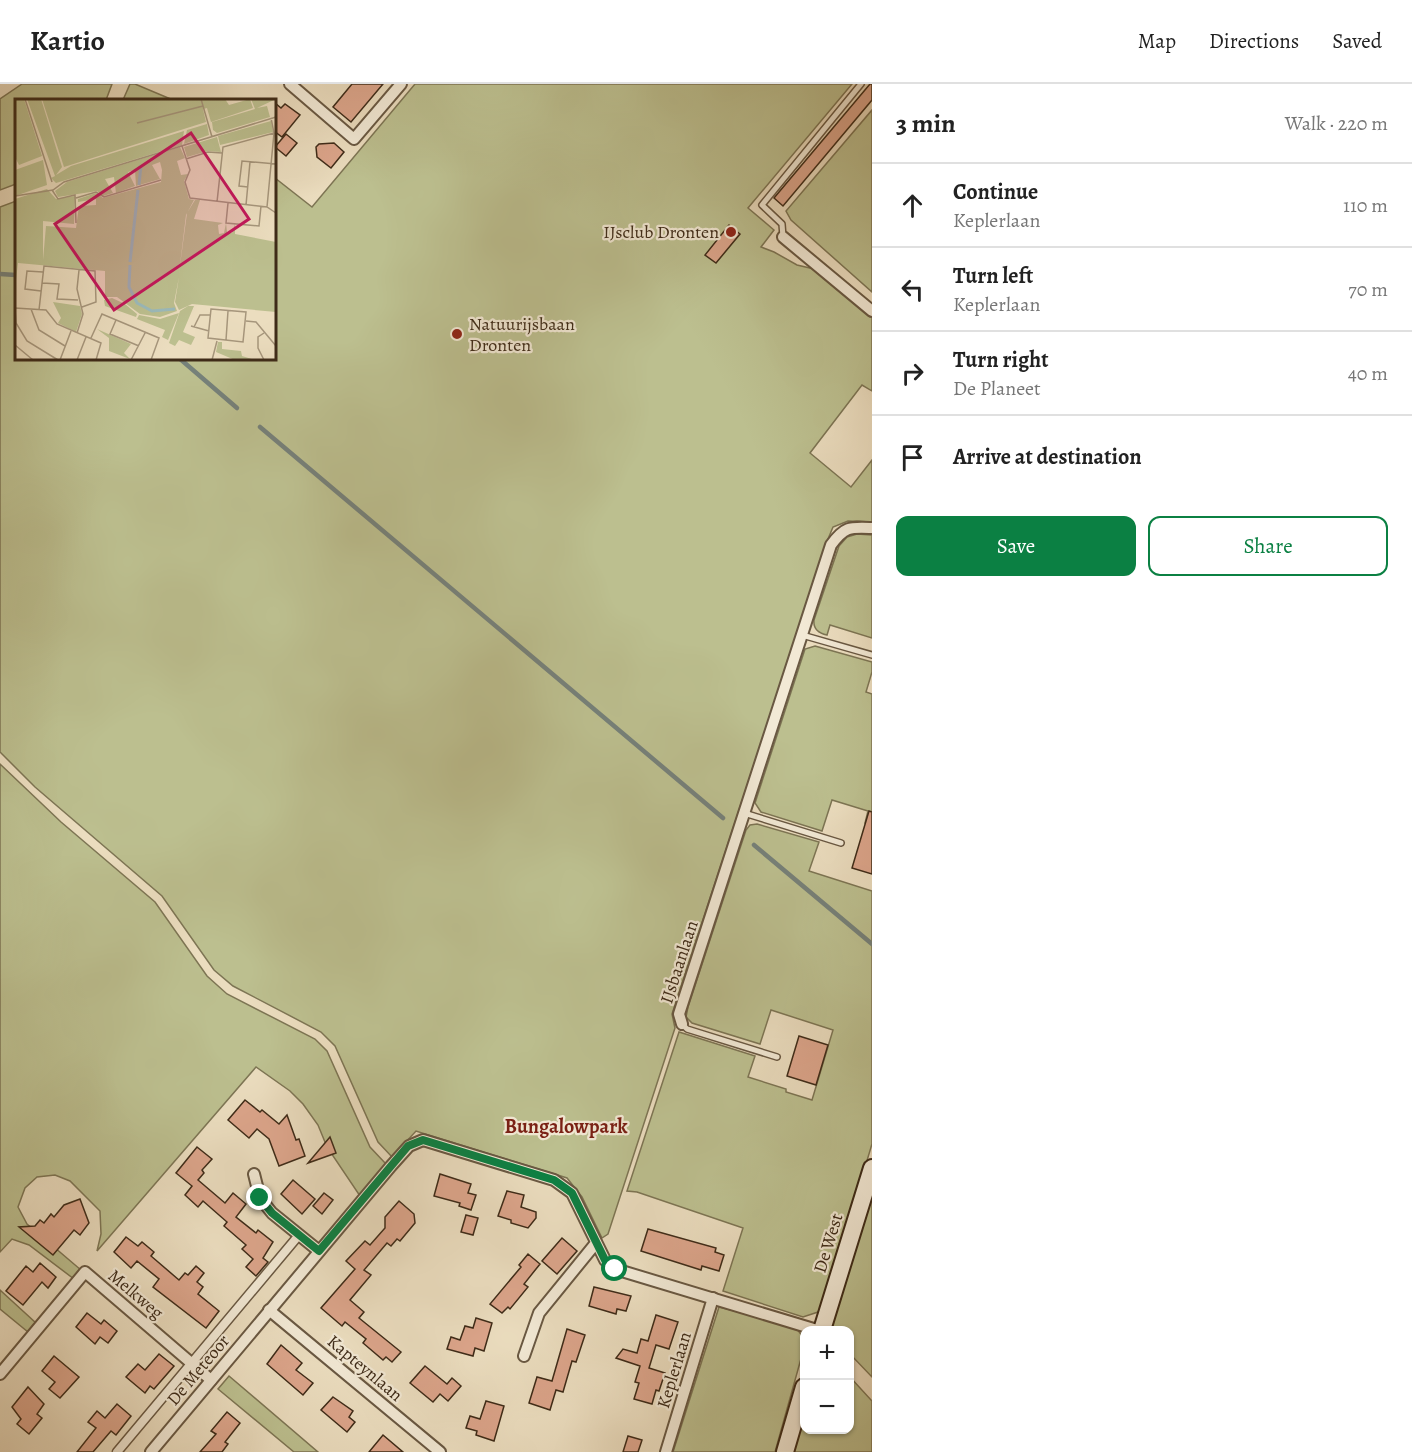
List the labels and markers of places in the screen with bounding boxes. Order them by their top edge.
place label: IJsclub Dronten [603,220,719,244]
marker: IJsclub Dronten [724,225,738,239]
place label: Natuurijsbaan Dronten [469,312,575,357]
marker: Natuurijsbaan Dronten [450,327,464,341]

